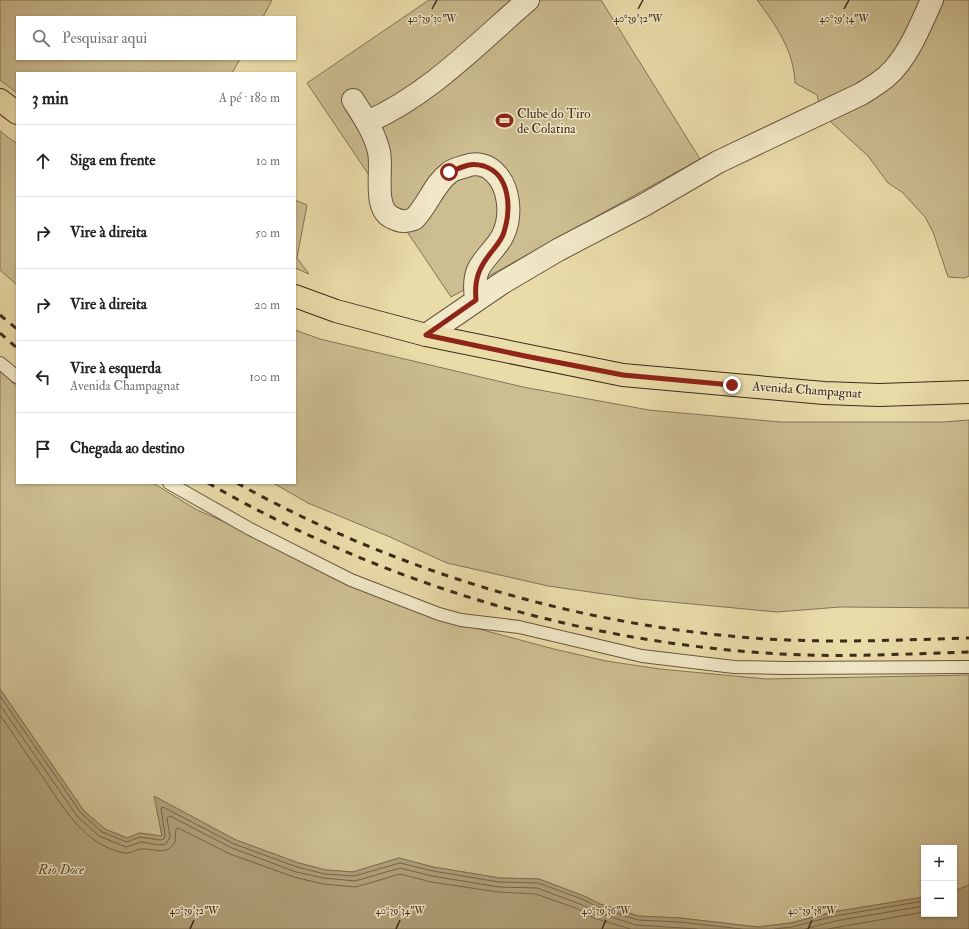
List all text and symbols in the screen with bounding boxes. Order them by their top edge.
text: 40°39'30"W [407,13,457,25]
text: 40°39'32"W [613,13,663,25]
text: 40°39'34"W [819,13,869,25]
search box [16,16,296,60]
icon: search [30,27,52,49]
text: Pesquisar aqui [62,29,147,48]
text: 3 min [32,88,69,109]
text: A pé · 180 m [219,90,280,106]
place label: Clube do Tiro de Colatina [517,106,590,137]
sports icon: Clube do Tiro de Colatina [494,111,514,131]
icon: ahead [32,150,54,172]
text: Siga em frente [70,151,156,170]
text: 10 m [256,153,280,169]
route start [440,163,458,181]
icon: right [32,222,54,244]
text: Vire à direita [70,223,147,242]
text: 50 m [255,225,280,241]
icon: right [32,294,54,316]
text: Vire à direita [70,295,147,314]
text: 20 m [254,297,280,313]
text: Vire à esquerda [70,359,161,378]
icon: left [32,366,54,388]
text: 100 m [249,369,280,385]
route end [723,376,741,394]
text: Avenida Champagnat [70,378,180,394]
street label: Avenida Champagnat [751,378,862,403]
icon: arrive [32,438,54,460]
text: Chegada ao destino [70,439,185,458]
map controls [921,845,957,917]
button: + [921,845,957,881]
water label: Rio Doce [37,861,84,878]
button: − [921,881,957,917]
text: 40°39'32"W [169,905,219,917]
text: 40°39'34"W [375,905,425,917]
text: 40°39'36"W [582,905,631,917]
text: 40°39'38"W [788,905,837,917]

